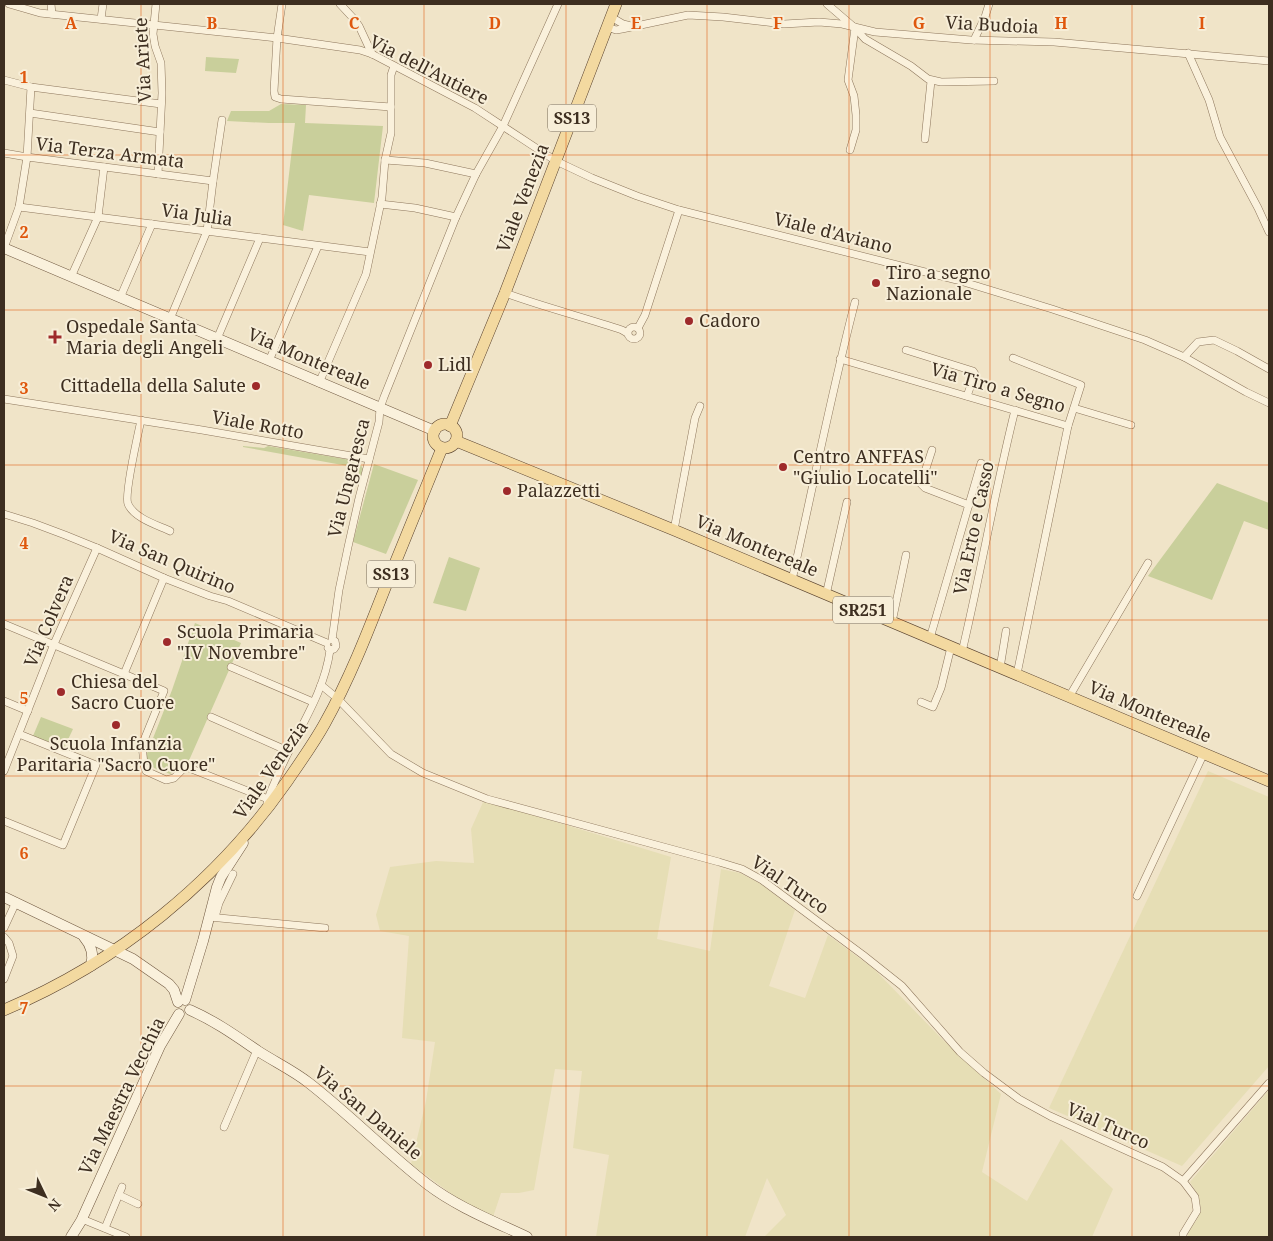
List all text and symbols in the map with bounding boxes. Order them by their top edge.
street label: Via Budoia [945,10,1039,38]
text: A [65,12,78,34]
text: B [207,12,218,34]
text: C [349,12,360,34]
text: D [489,12,501,34]
text: E [631,12,641,34]
text: F [773,12,783,34]
text: G [913,12,925,34]
text: H [1054,12,1068,34]
text: I [1199,12,1205,34]
street label: Via Ariete [128,17,156,103]
street label: Via dell'Autiere [366,29,493,109]
text: 1 [19,66,29,88]
road number: SS13 [548,105,596,132]
street label: Via Terza Armata [34,131,186,173]
street label: Viale Venezia [490,140,554,256]
street label: Via Julia [160,197,234,231]
street label: Viale d'Aviano [771,206,895,258]
text: 2 [19,221,29,243]
place label: Tiro a segno Nazionale [886,260,991,305]
marker: Tiro a segno Nazionale [870,277,882,289]
place label: Cadoro [699,308,761,332]
place label: Ospedale Santa Maria degli Angeli [66,314,224,359]
marker: Cadoro [683,315,695,327]
street label: Via Montereale [244,321,374,395]
marker: Ospedale Santa Maria degli Angeli [48,330,62,344]
place label: Lidl [438,352,472,376]
street label: Via Tiro a Segno [928,356,1068,418]
marker: Lidl [422,359,434,371]
place label: Cittadella della Salute [60,373,246,397]
text: 3 [19,377,29,399]
marker: Cittadella della Salute [250,380,262,392]
street label: Viale Rotto [210,404,306,444]
street label: Via Ungaresca [322,416,374,540]
place label: Centro ANFFAS "Giulio Locatelli" [793,444,938,489]
street label: Via Erto e Casso [947,459,999,597]
marker: Centro ANFFAS "Giulio Locatelli" [777,461,789,473]
place label: Palazzetti [517,478,600,502]
marker: Palazzetti [501,485,513,497]
street label: Via Montereale [692,508,822,582]
street label: Via San Quirino [105,524,240,599]
text: 4 [19,532,29,554]
road number: SS13 [367,560,415,588]
street label: Via Colvera [18,571,78,670]
road number: SR251 [833,596,893,624]
place label: Scuola Primaria "IV Novembre" [177,619,314,664]
marker: Scuola Primaria "IV Novembre" [161,636,173,648]
place label: Chiesa del Sacro Cuore [71,669,174,714]
street label: Via Montereale [1085,674,1215,748]
marker: Chiesa del Sacro Cuore [55,686,67,698]
text: 5 [19,687,29,709]
street label: Viale Venezia [227,715,313,823]
marker: Scuola Infanzia Paritaria "Sacro Cuore" [110,719,122,731]
place label: Scuola Infanzia Paritaria "Sacro Cuore" [17,731,215,776]
text: 6 [19,842,29,864]
street label: Vial Turco [747,849,834,919]
text: 7 [19,997,29,1019]
street label: Via Maestra Vecchia [73,1013,170,1178]
street label: Via San Daniele [309,1060,428,1165]
street label: Vial Turco [1063,1096,1154,1154]
north arrow [20,1171,70,1221]
text: N [44,1195,66,1216]

